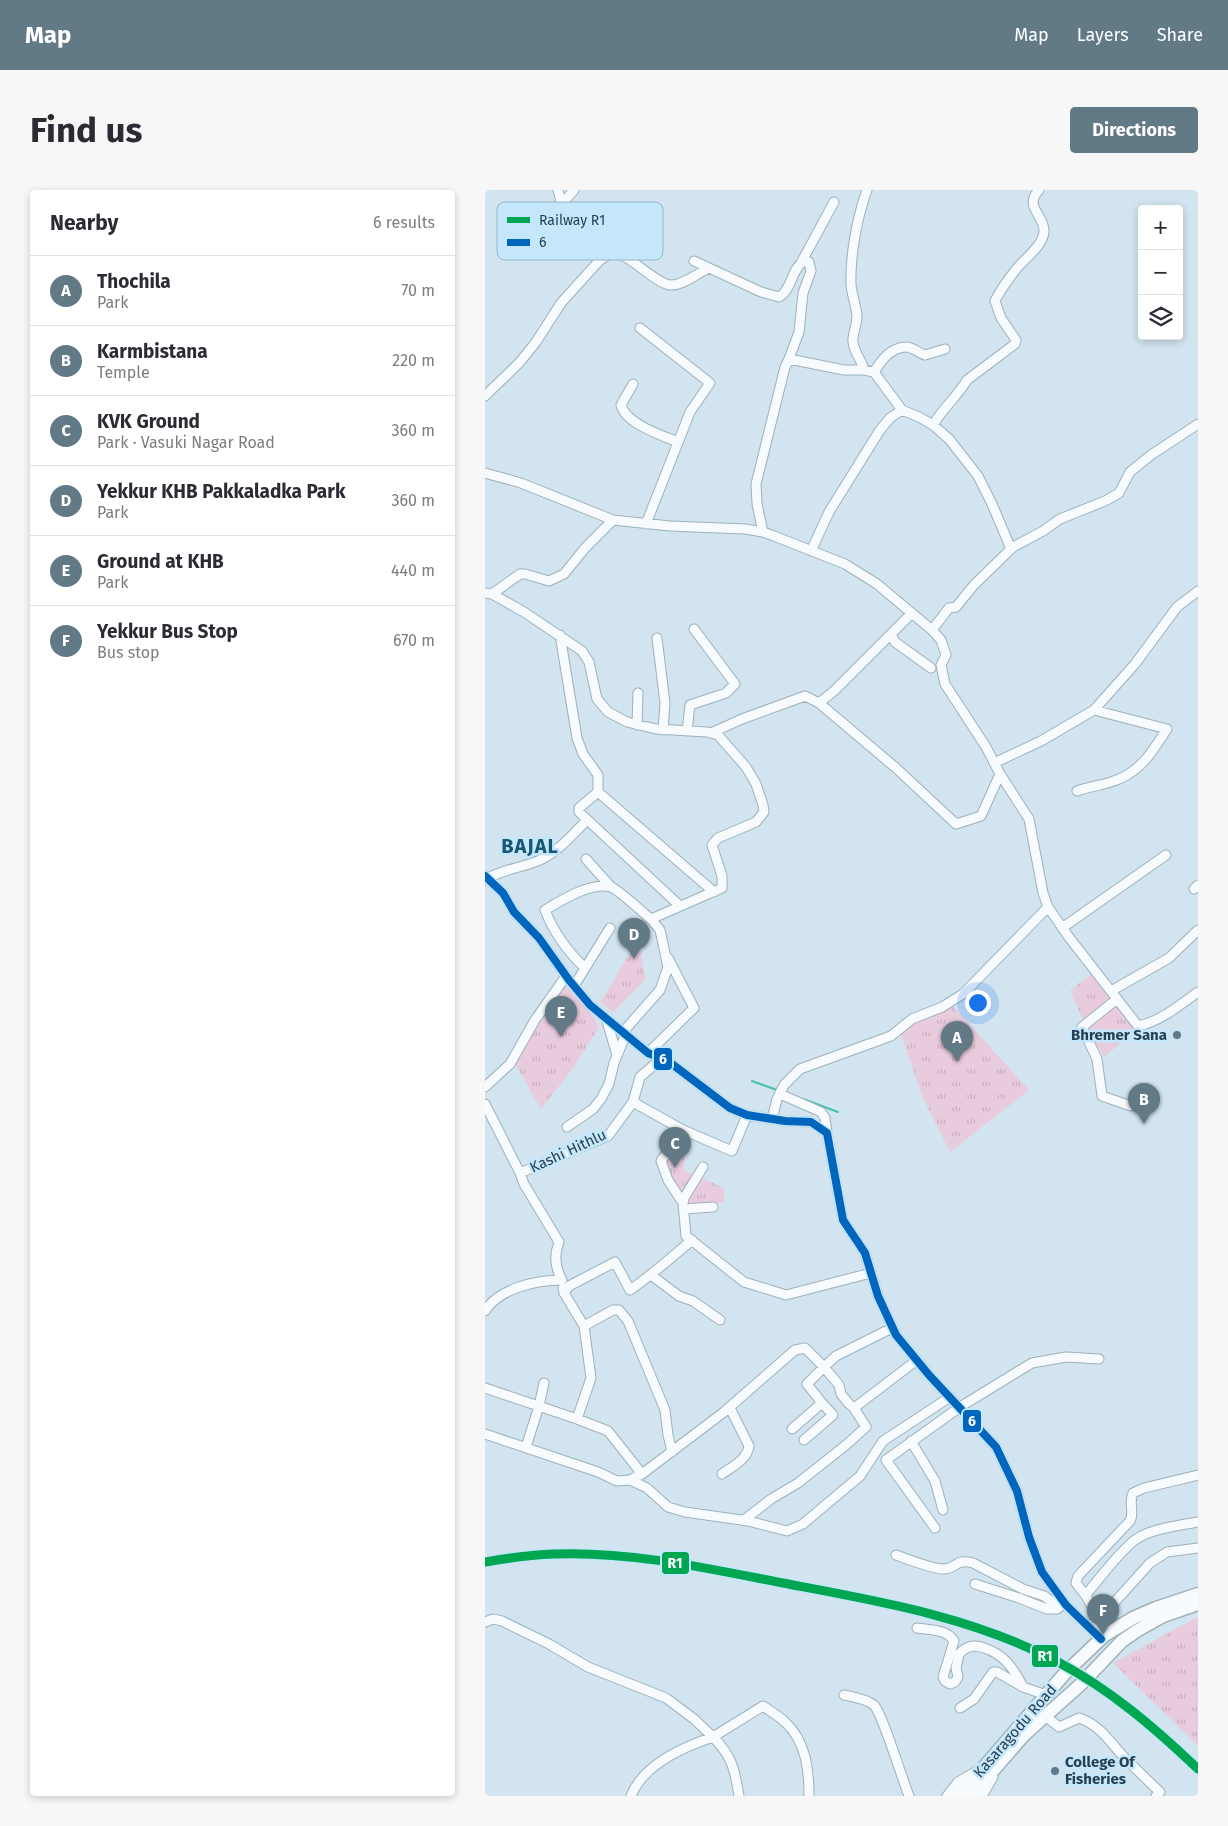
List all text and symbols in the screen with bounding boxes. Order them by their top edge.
text: Map [25,21,71,49]
text: Map [1014,24,1049,46]
text: Layers [1077,24,1129,46]
text: Share [1157,24,1203,46]
button: Directions [1070,107,1198,153]
text: Find us [30,109,142,151]
legend [497,202,663,260]
map controls [1138,205,1183,340]
button: + [1138,205,1183,250]
text: Nearby [50,210,118,236]
text: Railway R1 [539,212,605,229]
text: 6 results [373,213,435,232]
text: 6 [539,234,546,251]
button: − [1138,250,1183,295]
text: Thochila [97,270,171,293]
text: A [61,281,71,300]
text: 70 m [401,281,435,300]
text: Park [97,293,129,312]
button: layers [1138,295,1183,340]
text: Karmbistana [97,340,208,363]
text: B [61,351,71,370]
text: 220 m [392,351,435,370]
text: Temple [97,363,150,382]
text: KVK Ground [97,410,200,433]
text: C [61,421,71,440]
text: 360 m [392,421,435,440]
text: Park · Vasuki Nagar Road [97,433,275,452]
text: Yekkur KHB Pakkaladka Park [97,480,345,503]
text: D [61,491,71,510]
text: 360 m [392,491,435,510]
text: Park [97,503,129,522]
text: Ground at KHB [97,550,224,573]
text: E [62,561,70,580]
text: 440 m [391,561,435,580]
text: Park [97,573,129,592]
text: Yekkur Bus Stop [97,620,238,643]
text: F [62,631,70,650]
text: 670 m [393,631,435,650]
text: Bus stop [97,643,160,662]
district label: BAJAL [501,834,559,858]
pin: D [618,918,650,959]
your location [965,990,991,1016]
pin: E [545,996,577,1037]
pin: A [941,1021,973,1062]
place label: Bhremer Sana [1071,1026,1167,1044]
marker: Bhremer Sana [1171,1029,1183,1041]
line badge: 6 [653,1047,673,1071]
text: 6 [659,1051,667,1068]
pin: B [1128,1083,1160,1124]
street label: Kashi Hithlu [527,1125,609,1177]
pin: C [659,1127,691,1168]
line badge: 6 [962,1409,982,1433]
text: 6 [968,1413,976,1430]
line badge: R1 [661,1551,690,1575]
text: R1 [668,1555,682,1572]
pin: F [1087,1594,1119,1635]
line badge: R1 [1031,1644,1059,1668]
text: R1 [1038,1648,1052,1665]
street label: Kasaragodu Road [970,1681,1060,1781]
place label: College Of Fisheries [1065,1753,1136,1788]
marker: College Of Fisheries [1049,1765,1061,1777]

